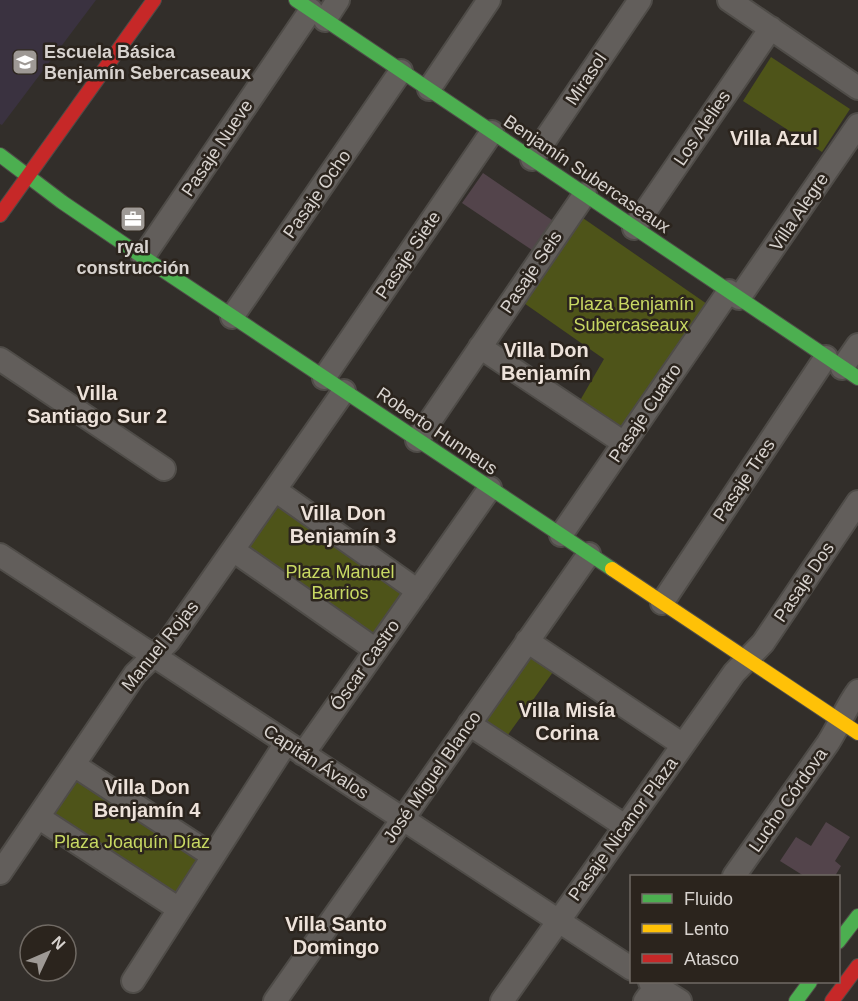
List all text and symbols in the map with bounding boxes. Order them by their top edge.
place label: Escuela Básica Benjamín Sebercaseaux [44,42,251,83]
school or university icon: Escuela Básica Benjamín Sebercaseaux [10,47,40,77]
street label: Mirasol [561,49,611,109]
street label: Los Alelies [670,87,734,169]
street label: Pasaje Nueve [177,96,257,200]
street label: Benjamín Subercaseaux [500,111,674,237]
district label: Villa Azul [730,127,818,149]
street label: Pasaje Ocho [279,146,355,242]
street label: Villa Alegre [766,169,832,255]
office icon: ryal construcción [118,204,148,234]
street label: Pasaje Siete [371,208,445,302]
street label: Pasaje Seis [496,227,566,317]
place label: ryal construcción [76,237,190,278]
park label: Plaza Benjamín Subercaseaux [568,294,694,335]
district label: Villa Don Benjamín [501,339,591,384]
street label: Pasaje Cuatro [605,360,685,466]
district label: Villa Santiago Sur 2 [27,382,167,427]
street label: Roberto Hunneus [373,383,501,479]
street label: Pasaje Tres [709,435,779,525]
district label: Villa Don Benjamín 3 [290,502,396,547]
street label: Pasaje Dos [770,538,838,626]
park label: Plaza Manuel Barrios [285,562,395,603]
street label: Manuel Rojas [118,597,202,695]
street label: Óscar Castro [326,615,404,714]
district label: Villa Misía Corina [519,699,616,744]
street label: José Miguel Blanco [379,707,485,847]
street label: Capitán Ávalos [260,721,372,803]
street label: Lucho Córdova [745,743,832,856]
street label: Pasaje Nicanor Plaza [564,753,682,904]
district label: Villa Don Benjamín 4 [94,776,201,821]
park label: Plaza Joaquín Díaz [54,832,210,852]
legend [630,875,840,983]
text: Fluido [684,889,733,909]
district label: Villa Santo Domingo [285,913,387,958]
text: Lento [684,919,729,939]
north arrow [18,923,78,983]
text: N [48,933,69,953]
text: Atasco [684,949,739,969]

